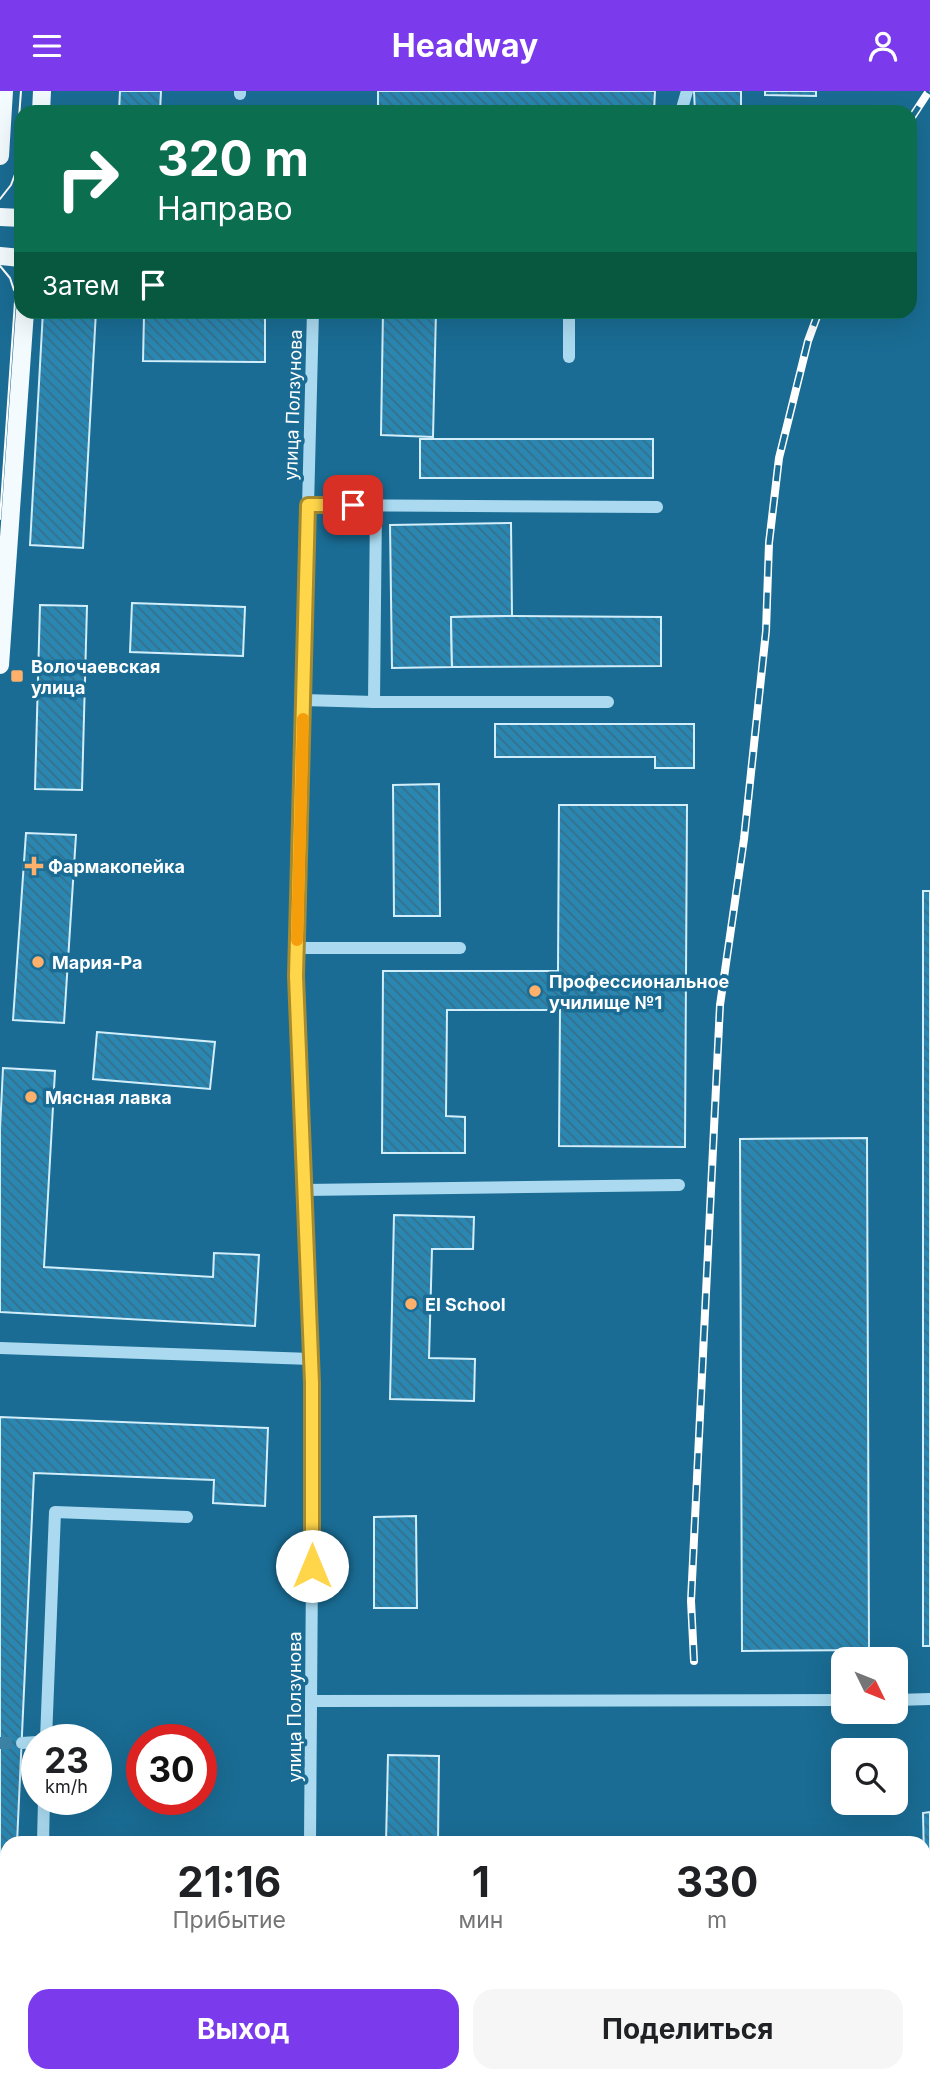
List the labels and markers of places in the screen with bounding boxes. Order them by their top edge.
pin [323,475,383,535]
place label: Волочаевская улица [31,656,160,698]
marker: Волочаевская улица [9,668,25,684]
place label: Фармакопейка [48,856,185,877]
marker: Фармакопейка [26,858,42,874]
place label: Мария-Ра [52,952,142,973]
marker: Мария-Ра [30,954,46,970]
place label: Профессиональное училище №1 [549,971,730,1013]
marker: Профессиональное училище №1 [527,983,543,999]
place label: Мясная лавка [45,1087,172,1108]
marker: Мясная лавка [23,1089,39,1105]
place label: El School [425,1294,506,1315]
marker: El School [403,1296,419,1312]

